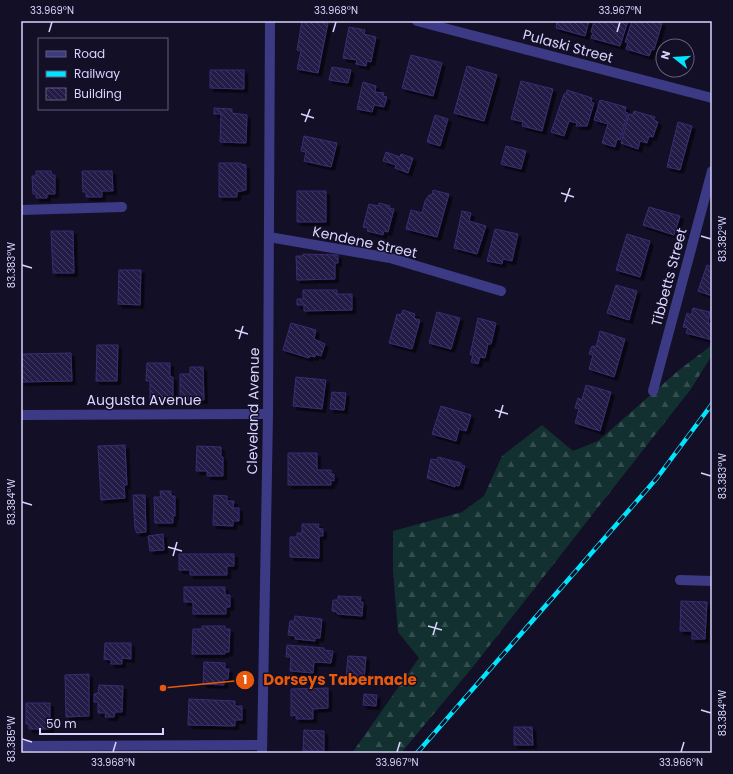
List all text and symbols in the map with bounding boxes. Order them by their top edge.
text: 33.969°N [30,3,74,18]
text: 33.968°N [314,3,358,18]
text: 33.967°N [598,3,642,18]
street label: Pulaski Street [521,24,615,68]
legend [38,38,168,110]
north arrow [655,38,695,78]
text: Road [74,45,105,62]
text: N [657,49,674,61]
text: Railway [74,65,120,82]
text: Building [74,85,122,102]
text: 83.382°W [715,216,730,262]
street label: Kendene Street [311,221,419,263]
street label: Tibbetts Street [646,226,692,328]
text: 83.383°W [4,242,19,288]
street label: Cleveland Avenue [242,347,264,475]
street label: Augusta Avenue [87,390,202,410]
text: 83.383°W [715,453,730,499]
text: 83.384°W [4,478,19,525]
callout: Dorseys Tabernacle [235,666,425,693]
text: Dorseys Tabernacle [263,669,417,690]
text: 1 [243,671,247,688]
text: 83.384°W [715,689,730,736]
scale bar [40,710,163,736]
text: 83.385°W [4,715,19,762]
text: 50 m [46,715,77,732]
text: 33.968°N [91,755,135,770]
text: 33.967°N [375,755,419,770]
text: 33.966°N [659,755,703,770]

